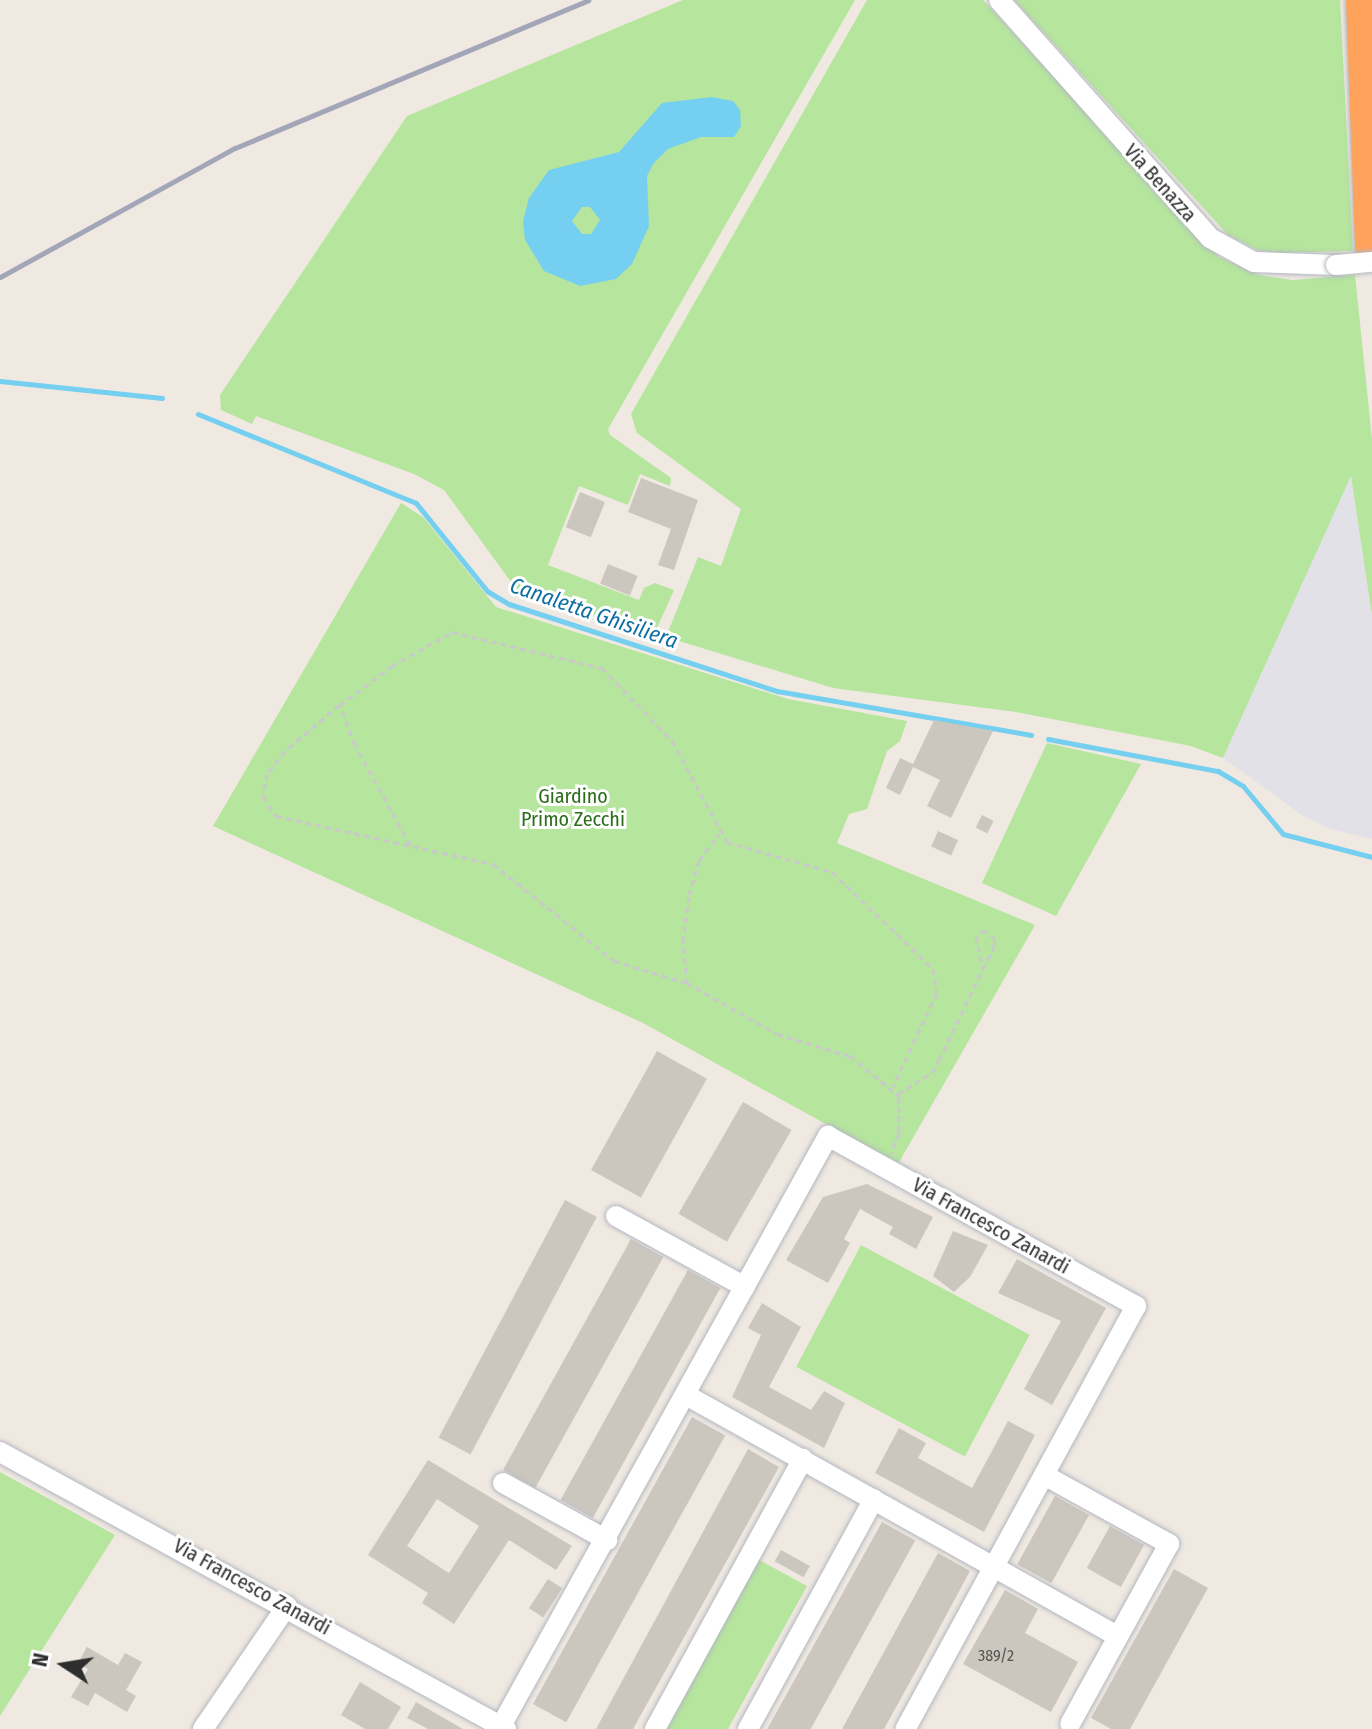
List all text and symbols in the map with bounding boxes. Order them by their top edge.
street label: Via Benazza [1119,139,1201,227]
water label: Canaletta Ghisiliera [506,572,682,654]
park label: Giardino Primo Zecchi [521,785,625,832]
street label: Via Francesco Zanardi [908,1173,1074,1279]
street label: Via Francesco Zanardi [169,1534,335,1640]
north arrow [24,1625,104,1705]
house number: 389/2 [978,1646,1014,1666]
text: N [25,1651,55,1669]

